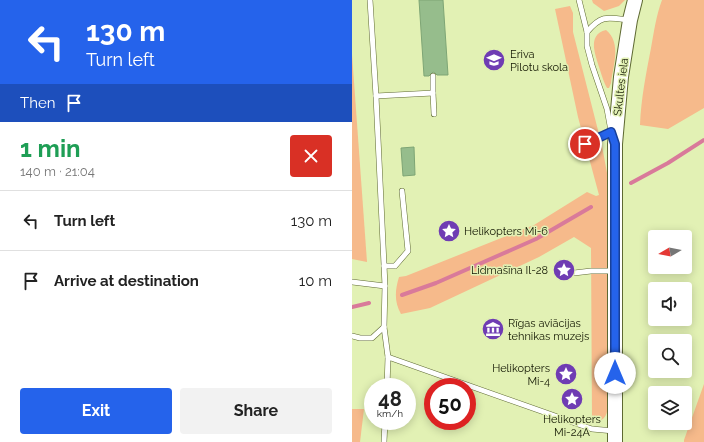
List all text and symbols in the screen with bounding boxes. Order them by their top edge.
text: 130 m [86,15,165,48]
icon: left [20,16,72,68]
school or university icon: Eriva Pilotu skola [481,47,507,73]
place label: Eriva Pilotu skola [510,48,568,74]
text: Turn left [86,49,155,70]
street label: Skultes iela [611,57,631,117]
icon: arrive [63,92,85,114]
text: Then [20,94,55,112]
pin [568,127,602,161]
icon: arrive [574,133,596,155]
text: 1 min [20,134,81,163]
button: close [290,135,332,177]
text: 140 m · 21:04 [20,164,95,179]
icon: left [20,210,42,232]
text: Turn left [54,212,115,230]
text: 130 m [291,212,332,230]
place icon: Helikopters Mi-6 [436,218,462,244]
place label: Helikopters Mi-6 [464,225,548,238]
north arrow [648,230,692,274]
map controls [648,230,692,430]
place icon: Lidmašīna Il-28 [551,257,577,283]
place label: Lidmašīna Il-28 [471,264,548,277]
icon: arrive [20,270,42,292]
text: Arrive at destination [54,272,199,290]
text: 10 m [299,272,332,290]
button: sound [648,282,692,326]
museum icon: Rīgas aviācijas tehnikas muzejs [480,316,506,342]
place label: Rīgas aviācijas tehnikas muzejs [508,317,589,343]
button: search [648,334,692,378]
position arrow [594,352,636,394]
place icon: Helikopters Mi-4 [553,361,579,387]
place label: Helikopters Mi-4 [492,362,550,388]
speed limit sign: 50 [424,378,476,430]
place icon: Helikopters Mi-24A [559,386,585,412]
button: layers [648,386,692,430]
text: 48 [378,387,402,411]
button: Exit [20,388,172,434]
button: Share [180,388,332,434]
text: km/h [377,408,403,419]
place label: Helikopters Mi-24A [543,413,601,439]

